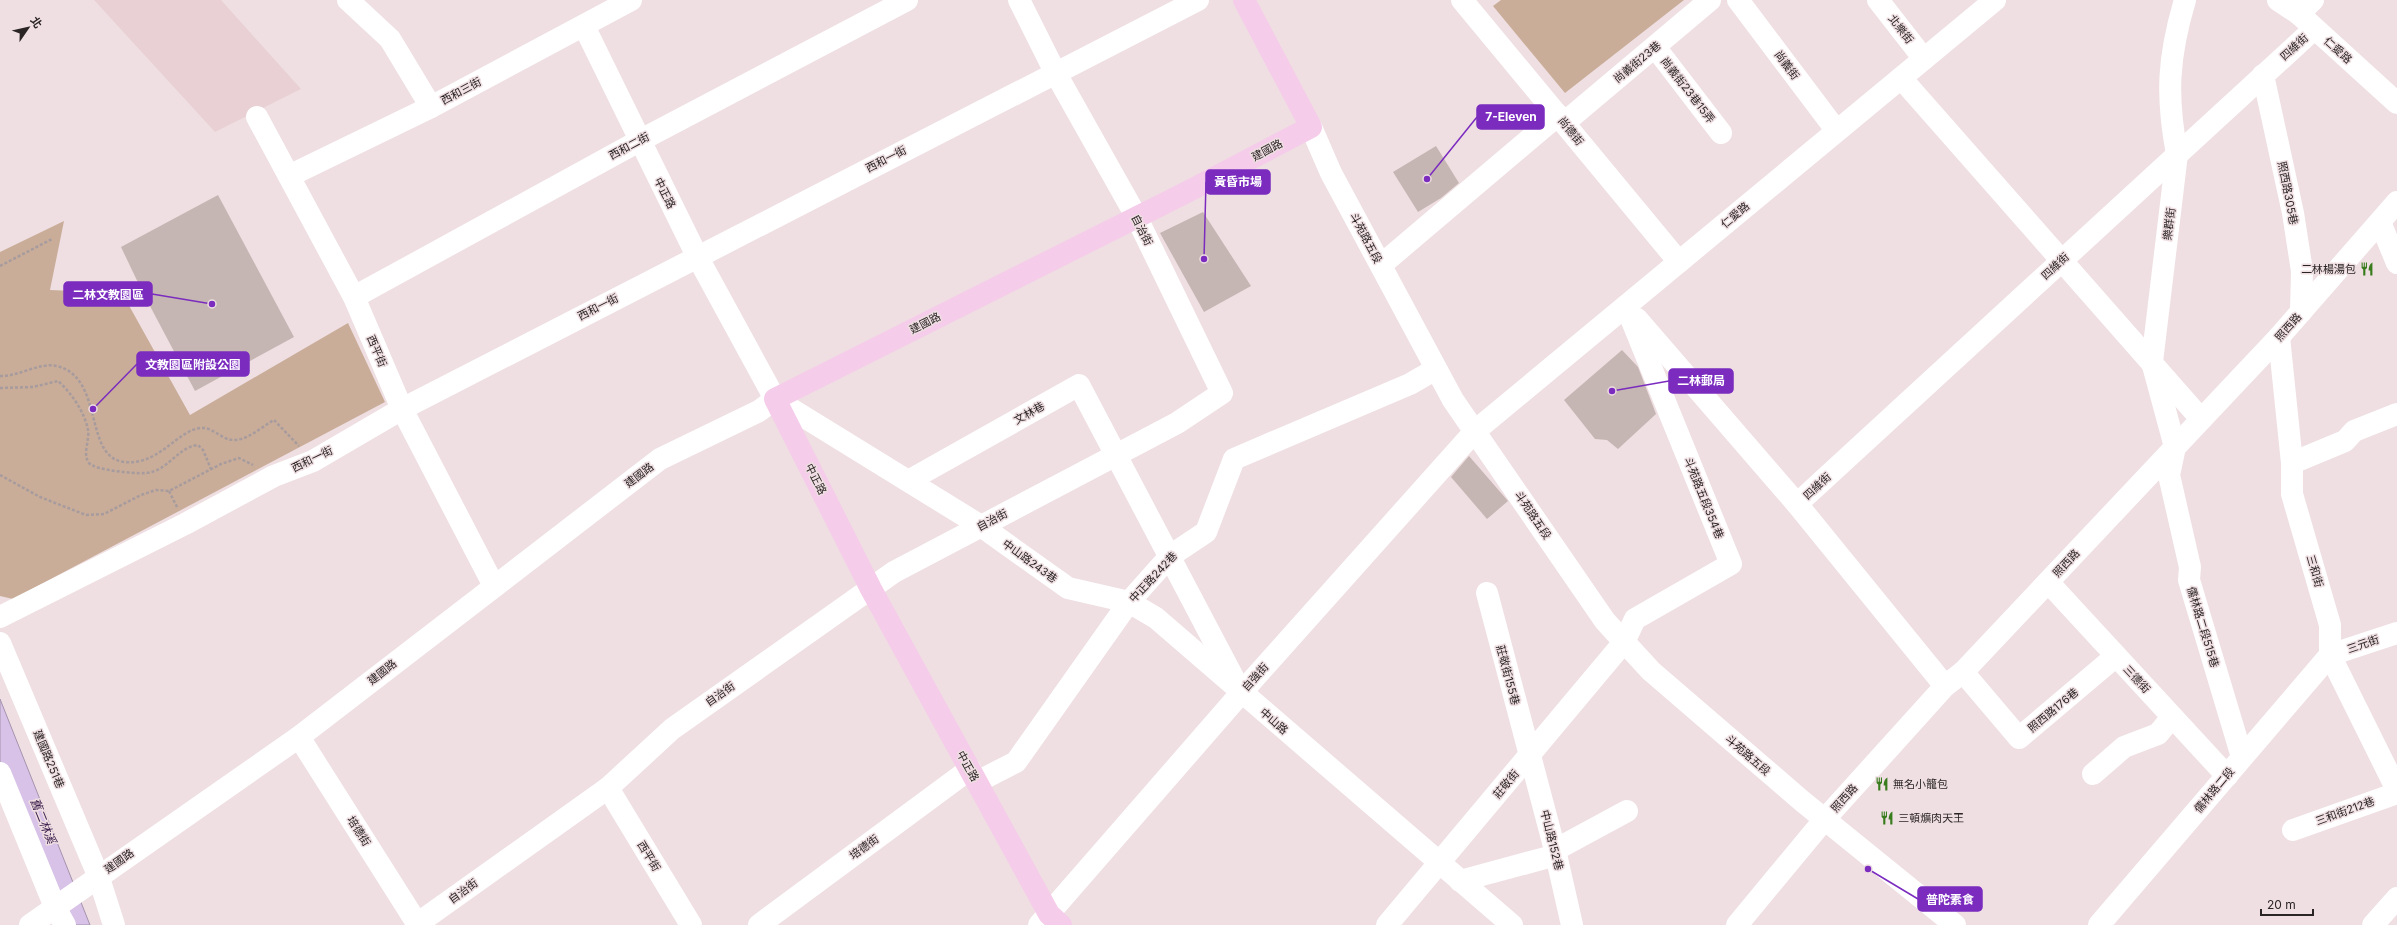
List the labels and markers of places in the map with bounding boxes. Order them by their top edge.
callout: 7-Eleven [1477,105,1544,129]
callout: 黃昏市場 [1206,170,1270,194]
restaurant icon: 二林楊湯包 [2359,261,2375,277]
place label: 二林楊湯包 [2301,262,2356,276]
callout: 二林文教園區 [64,282,152,306]
callout: 文教園區附設公園 [137,352,249,376]
callout: 二林郵局 [1669,369,1733,393]
restaurant icon: 無名小籠包 [1874,776,1890,792]
place label: 無名小籠包 [1893,777,1948,791]
restaurant icon: 三頓爌肉天王 [1879,810,1895,826]
place label: 三頓爌肉天王 [1898,811,1964,825]
callout: 普陀素食 [1918,887,1982,911]

